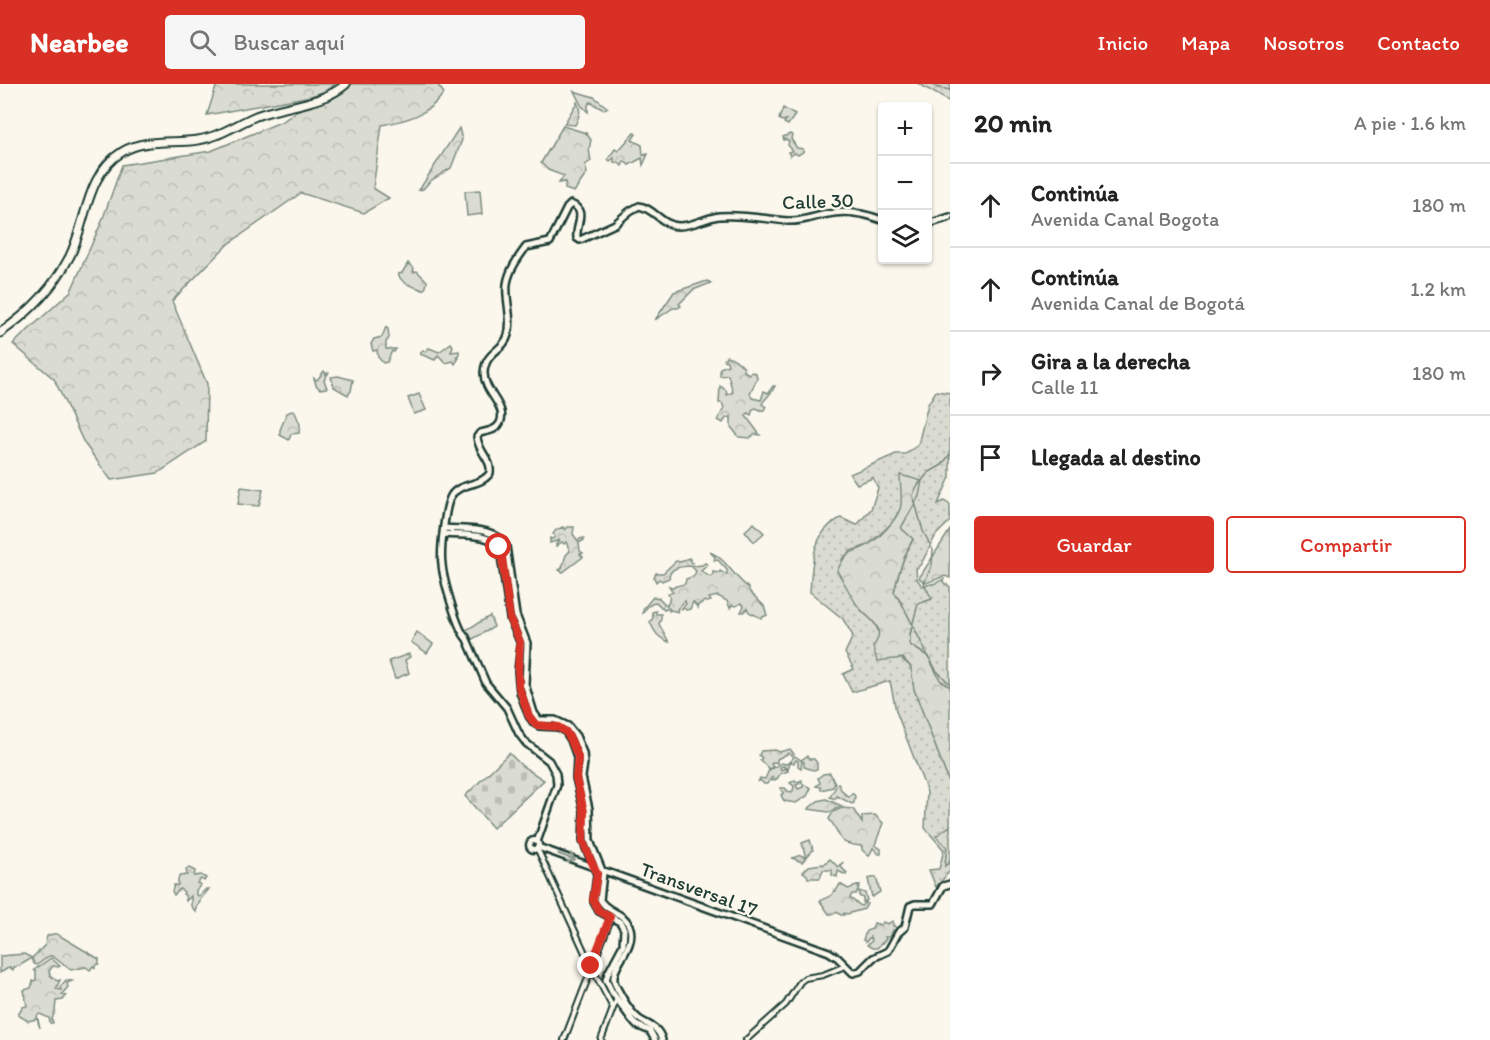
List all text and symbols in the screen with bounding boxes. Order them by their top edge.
search box [165,15,585,69]
text: Nearbee [30,25,129,59]
icon: search [186,26,219,59]
text: Buscar aquí [234,29,345,56]
text: Inicio [1098,30,1148,55]
text: Mapa [1181,30,1230,55]
text: Nosotros [1263,30,1344,55]
text: Contacto [1377,30,1460,55]
map controls [878,102,932,264]
button: + [878,102,932,156]
text: 20 min [974,107,1052,139]
text: A pie · 1.6 km [1354,111,1466,135]
button: − [878,156,932,210]
text: Continúa [1031,180,1119,207]
street label: Calle 30 [782,188,854,214]
icon: ahead [974,189,1007,222]
text: 180 m [1412,193,1466,217]
text: Avenida Canal Bogota [1031,207,1219,231]
button: layers [878,210,932,264]
text: Continúa [1031,264,1119,291]
icon: ahead [974,273,1007,306]
text: 1.2 km [1410,277,1466,301]
text: Avenida Canal de Bogotá [1031,291,1245,315]
text: Gira a la derecha [1031,348,1190,375]
icon: right [974,357,1007,390]
text: 180 m [1412,361,1466,385]
text: Calle 11 [1031,375,1098,399]
icon: arrive [974,441,1007,474]
text: Llegada al destino [1031,444,1201,471]
button: Guardar [974,516,1214,573]
button: Compartir [1226,516,1466,573]
route start [485,533,511,559]
one-way arrow [557,853,576,864]
street label: Transversal 17 [637,857,761,921]
route end [577,952,603,978]

